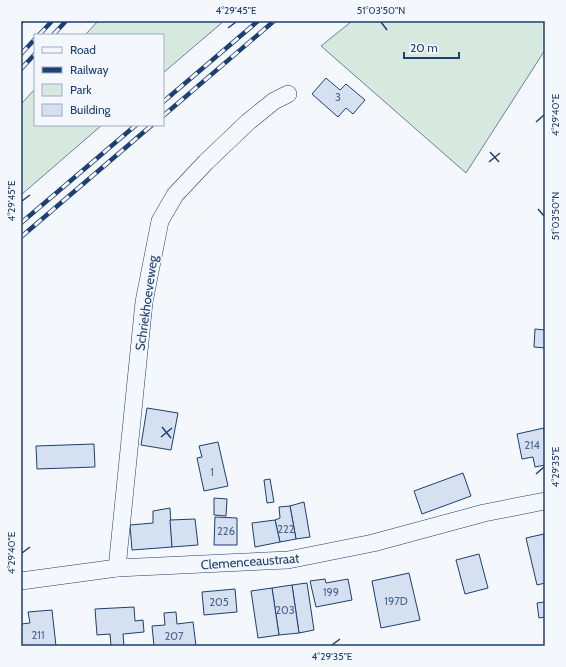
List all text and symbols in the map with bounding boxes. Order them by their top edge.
text: 4°29'45"E [216,4,257,17]
text: 51°03'50"N [357,4,405,17]
legend [34,34,164,126]
scale bar [404,34,459,60]
text: 20 m [410,40,438,55]
text: Road [70,42,96,57]
text: Railway [70,62,108,77]
text: Park [70,82,92,97]
house number: 3 [335,90,341,104]
text: 4°29'40"E [549,93,562,136]
text: Building [70,102,112,117]
text: 4°29'45"E [5,180,18,221]
text: 51°03'50"N [549,192,562,240]
street label: Schriekhoeveweg [131,254,161,352]
house number: 214 [524,438,540,452]
text: 4°29'35"E [549,446,562,487]
house number: 1 [210,465,214,479]
house number: 222 [277,522,295,536]
house number: 226 [217,524,235,538]
text: 4°29'40"E [5,531,18,574]
street label: Clemenceaustraat [200,550,301,572]
house number: 199 [323,585,339,599]
house number: 197D [384,594,408,608]
house number: 205 [209,595,229,609]
house number: 203 [275,603,295,617]
house number: 211 [32,628,44,642]
house number: 207 [165,629,184,643]
text: 4°29'35"E [312,650,353,663]

